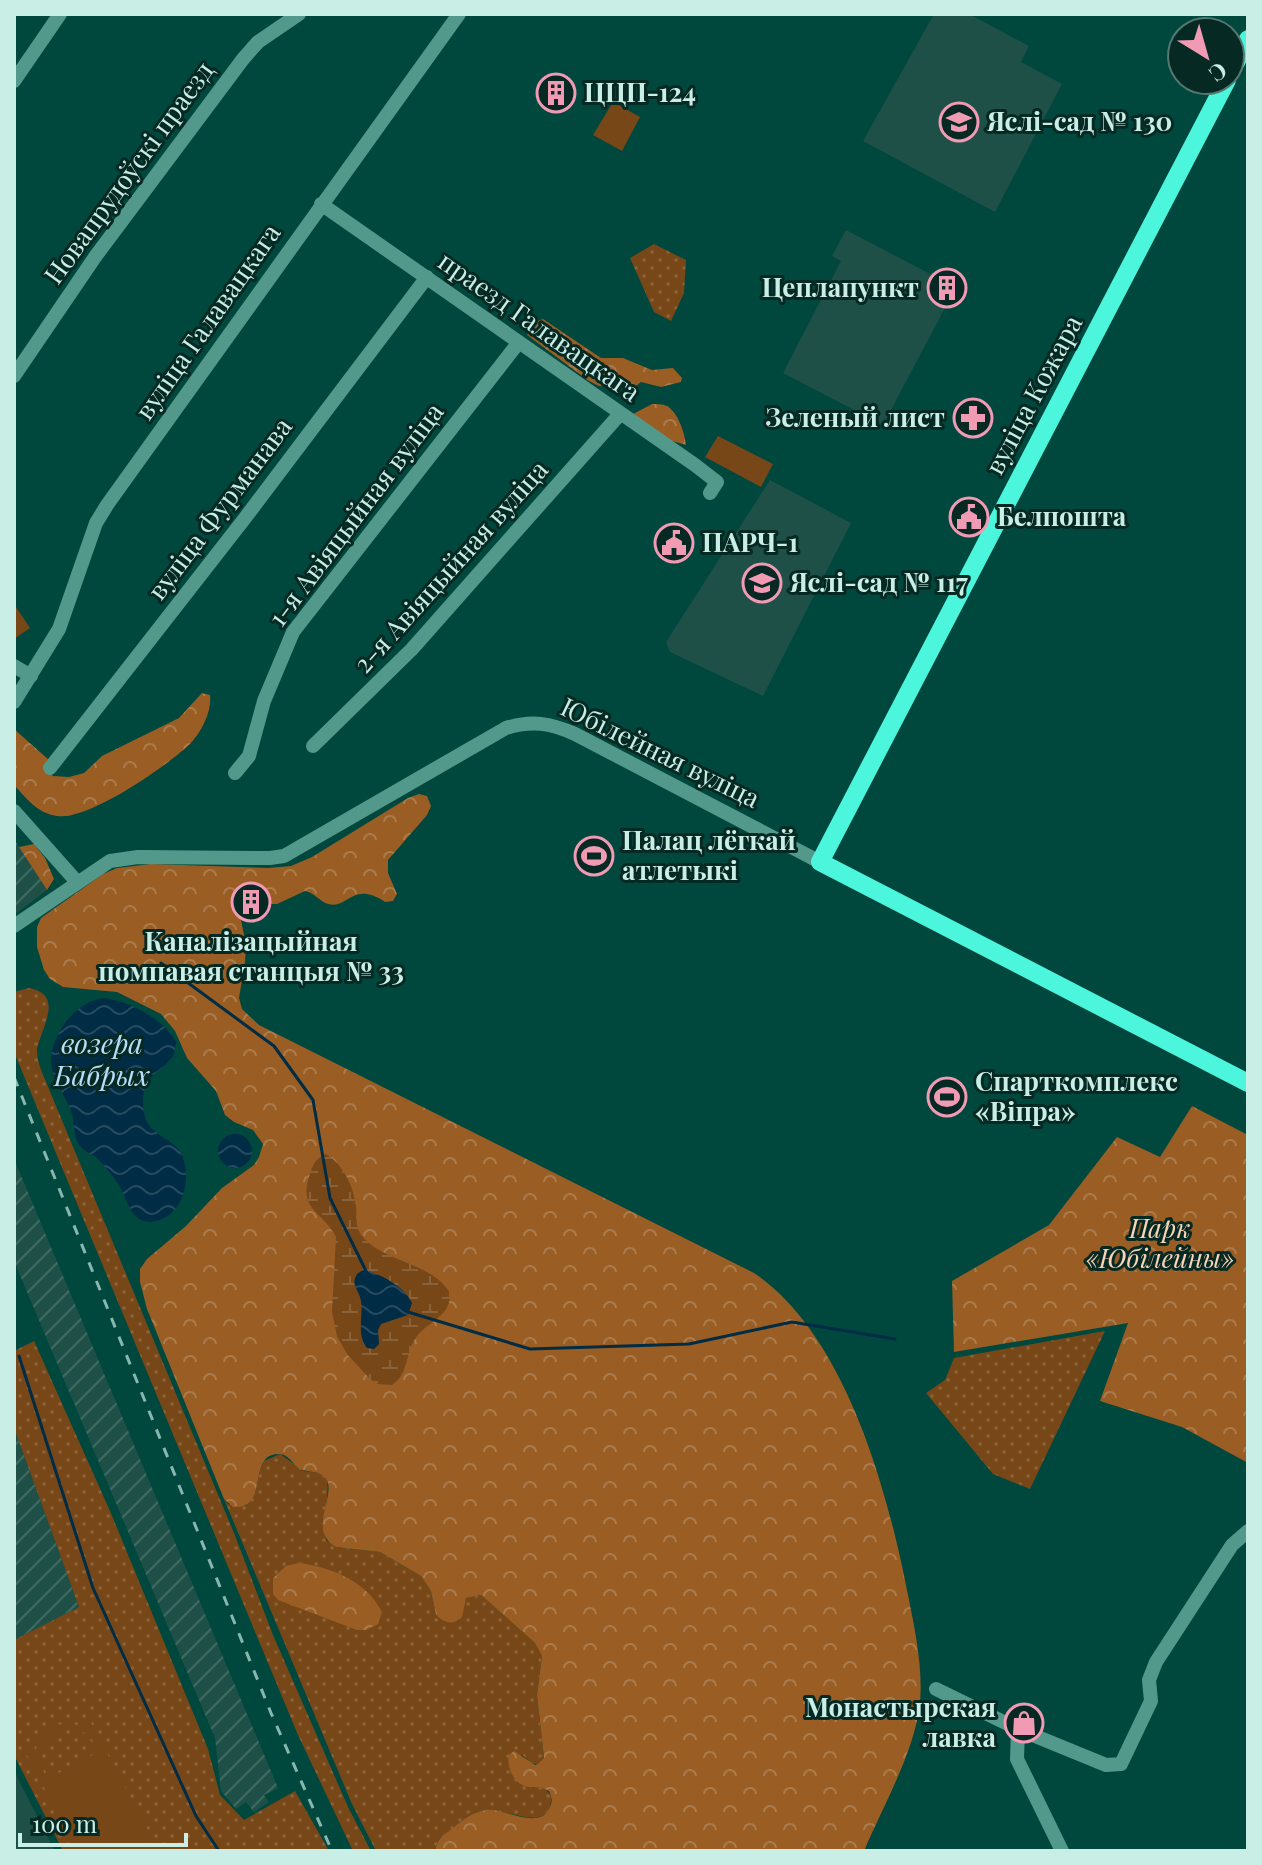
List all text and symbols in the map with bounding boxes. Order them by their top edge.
north arrow [1166,16,1246,96]
street label: Новапрудоўскі праезд [35,54,221,290]
text: С [1203,56,1234,89]
building icon: ЦЦП-124 [535,72,577,114]
place label: ЦЦП-124 [584,74,696,109]
school or university icon: Яслі-сад № 130 [938,101,980,143]
place label: Яслі-сад № 130 [986,103,1172,138]
street label: вуліца Галавацкага [126,216,288,426]
street label: праезд Галавацкага [432,243,648,409]
building icon: Цеплапункт [926,267,968,309]
place label: Цеплапункт [762,269,919,304]
street label: вуліца Кожара [976,309,1089,480]
street label: 1-я Авіяцыйная вуліца [259,395,451,633]
pharmacy icon: Зеленый лист [952,397,994,439]
place label: Зеленый лист [766,399,945,434]
street label: вуліца Фурманава [139,410,299,606]
street label: 2-я Авіяцыйная вуліца [345,452,555,680]
public building icon: Белпошта [948,496,990,538]
place label: Белпошта [997,498,1127,533]
public building icon: ПАРЧ-1 [653,522,695,564]
place label: ПАРЧ-1 [702,524,798,559]
school or university icon: Яслі-сад № 117 [741,562,783,604]
place label: Яслі-сад № 117 [789,564,968,599]
street label: Юбілейная вуліца [555,688,766,815]
place label: Палац лёгкай атлетыкі [622,822,796,887]
sports icon: Палац лёгкай атлетыкі [573,835,615,877]
building icon: Каналізацыйная помпавая станцыя № 33 [230,881,272,923]
place label: Каналізацыйная помпавая станцыя № 33 [98,923,404,988]
water label: возера Бабрых [53,1024,150,1093]
place label: Спарткомплекс «Віпра» [975,1063,1178,1128]
sports icon: Спарткомплекс «Віпра» [926,1076,968,1118]
park label: Парк «Юбілейны» [1086,1210,1234,1275]
place label: Монастырская лавка [805,1689,997,1754]
shop icon: Монастырская лавка [1003,1702,1045,1744]
scale bar [20,1797,186,1847]
text: 100 m [32,1807,97,1839]

